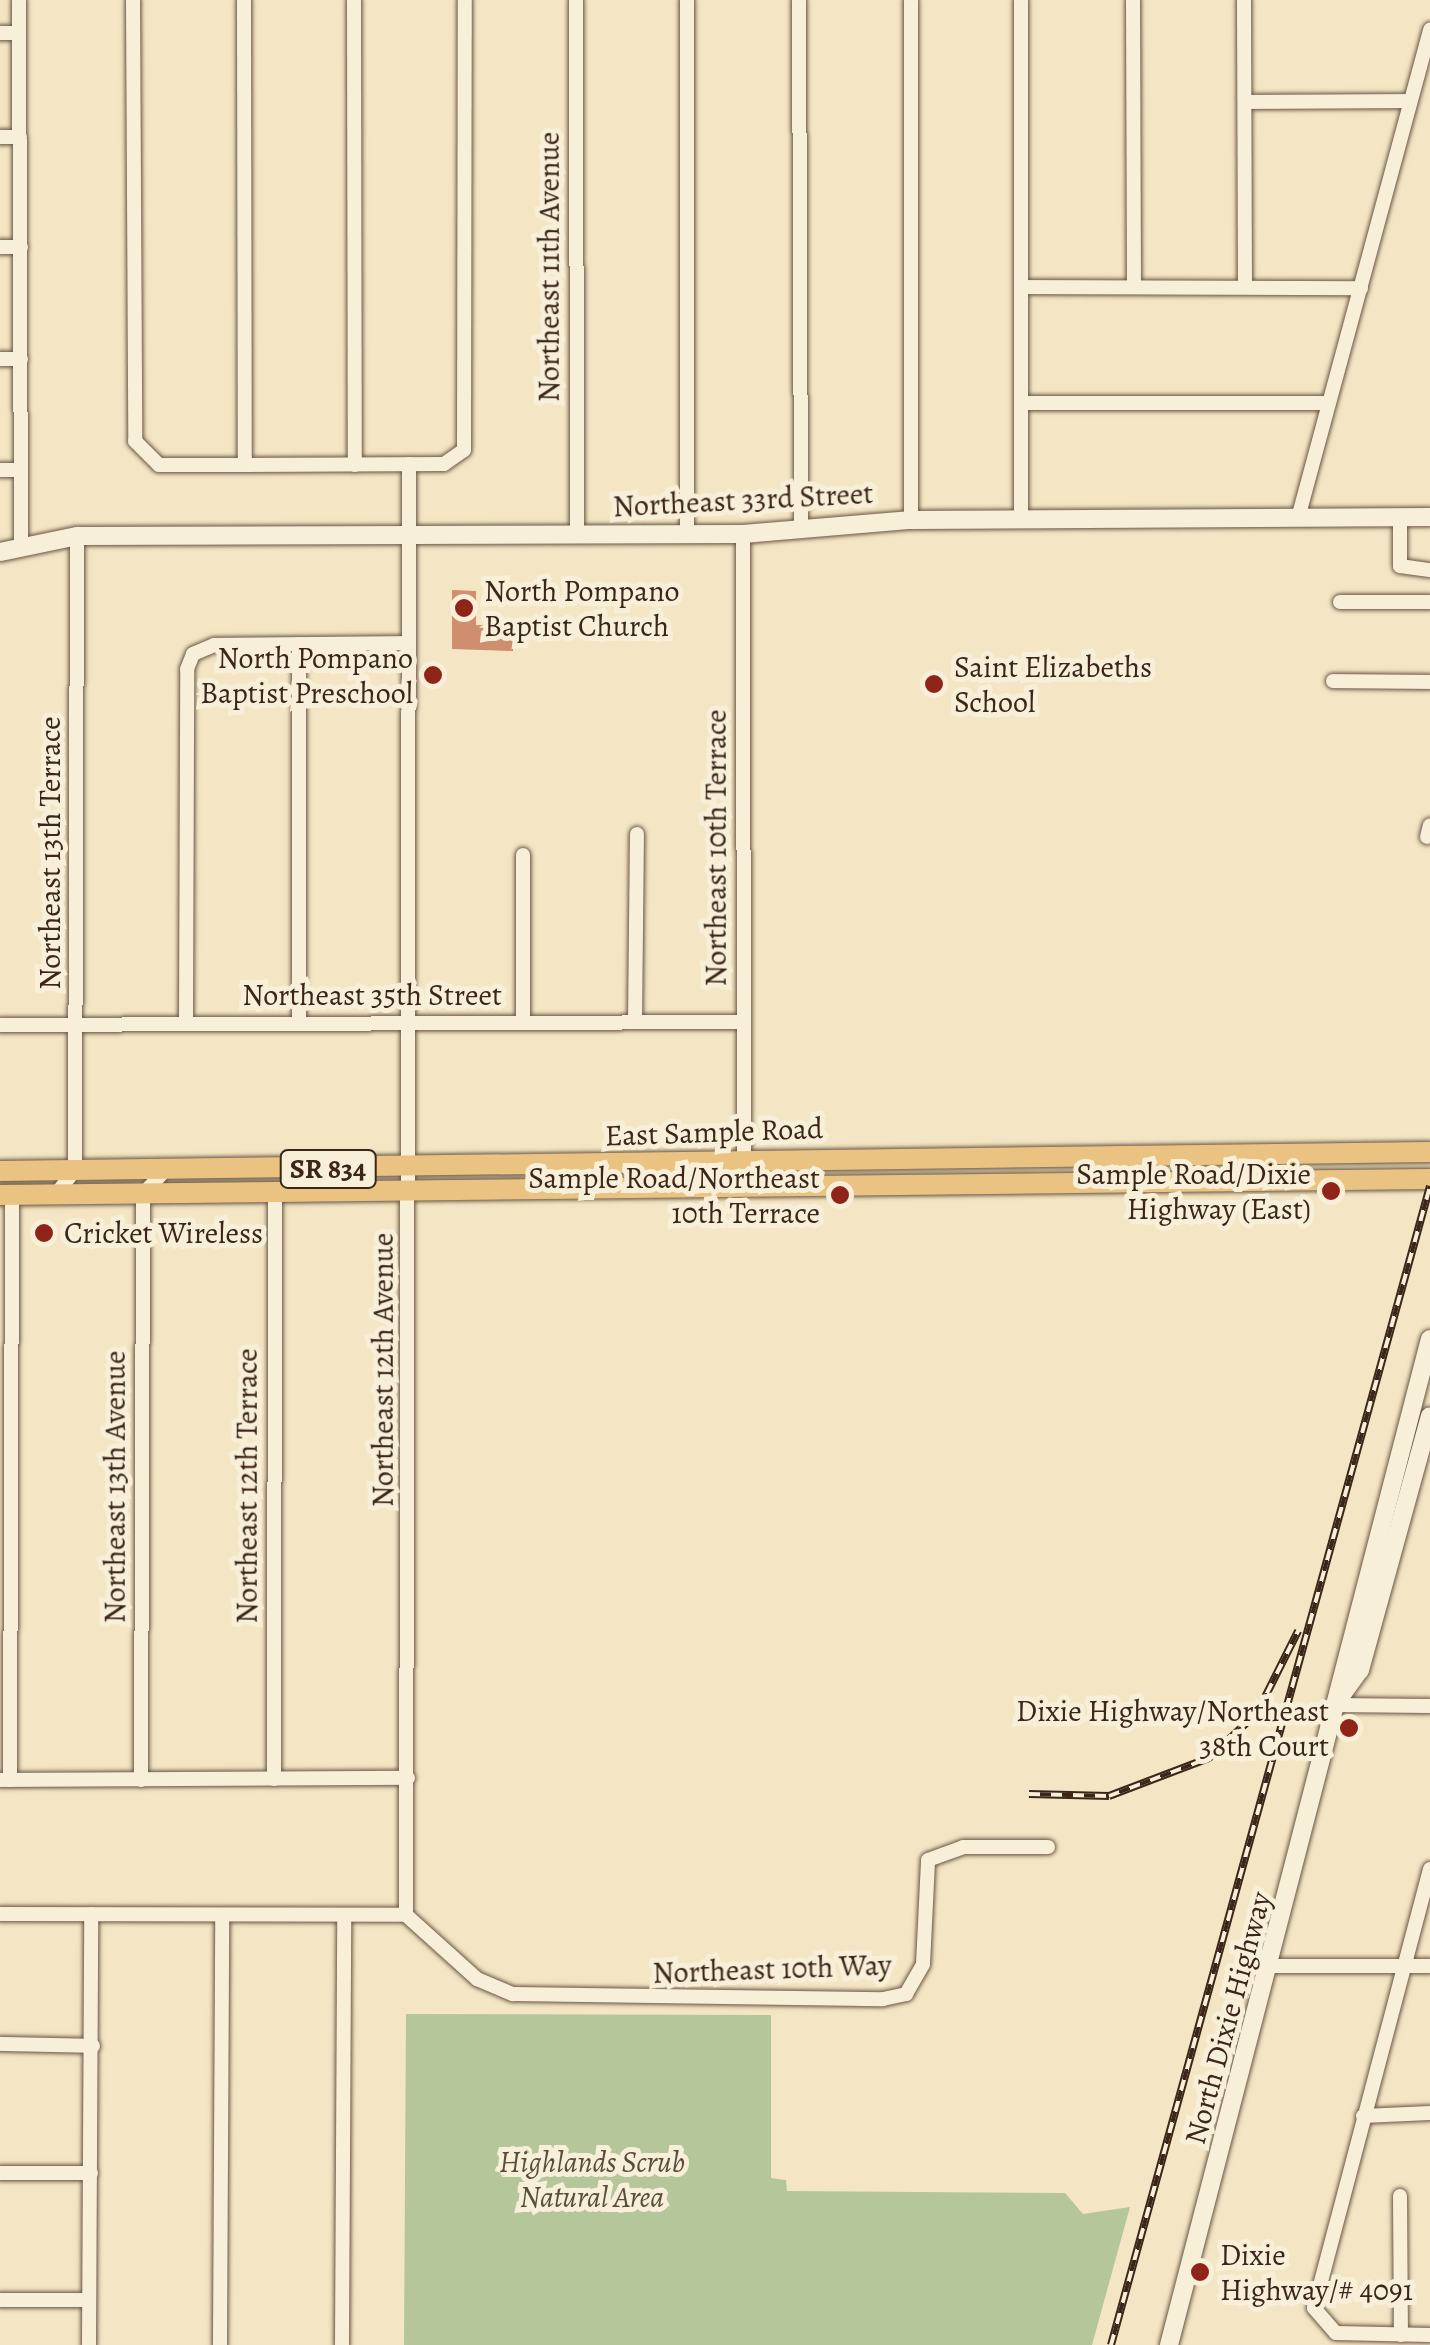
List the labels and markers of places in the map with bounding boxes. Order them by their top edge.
place label: North Pompano Baptist Church [484,573,680,644]
marker: North Pompano Baptist Church [453,597,475,619]
place label: North Pompano Baptist Preschool [200,640,413,710]
place label: Saint Elizabeths School [954,649,1152,720]
marker: North Pompano Baptist Preschool [422,664,444,686]
marker: Saint Elizabeths School [923,673,945,695]
place label: Sample Road/Dixie Highway (East) [1076,1156,1311,1226]
place label: Sample Road/Northeast 10th Terrace [528,1160,820,1230]
marker: Sample Road/Dixie Highway (East) [1320,1180,1342,1202]
marker: Sample Road/Northeast 10th Terrace [829,1184,851,1206]
place label: Cricket Wireless [64,1215,263,1251]
marker: Cricket Wireless [33,1222,55,1244]
place label: Dixie Highway/Northeast 38th Court [1016,1693,1329,1764]
marker: Dixie Highway/Northeast 38th Court [1338,1717,1360,1739]
place label: Dixie Highway/# 4091 [1220,2237,1413,2308]
marker: Dixie Highway/# 4091 [1189,2261,1211,2283]

